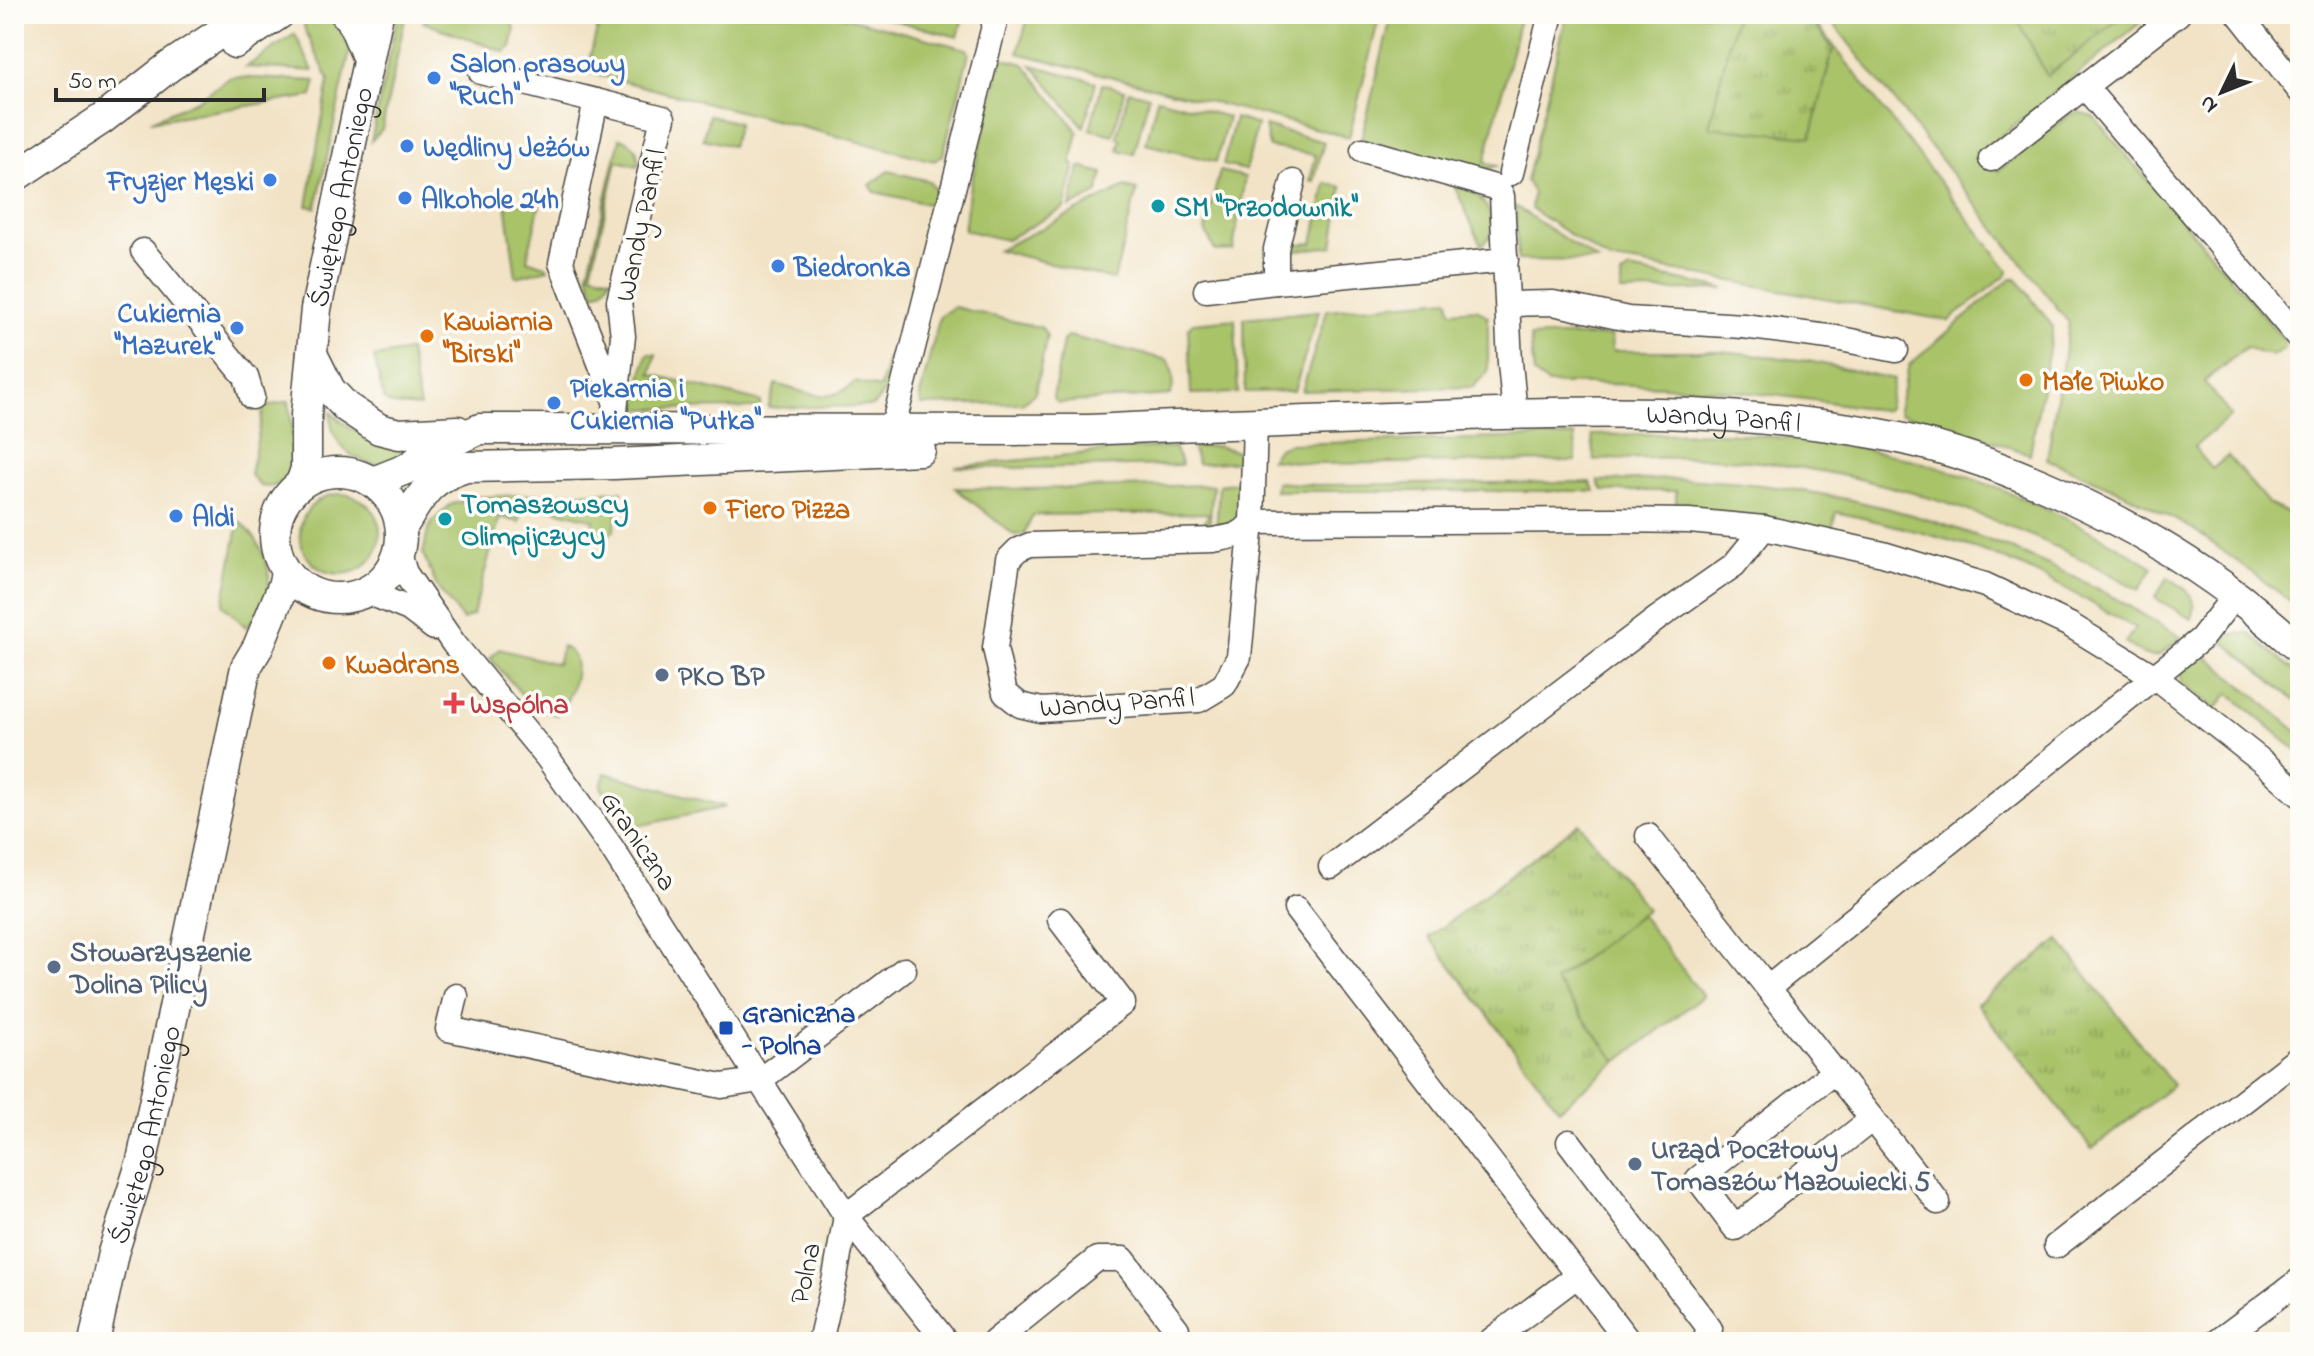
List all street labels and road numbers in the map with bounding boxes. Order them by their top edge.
street label: Świętego Antoniego [300,84,386,311]
street label: Wandy Panfil [606,146,679,306]
street label: Wandy Panfil [1646,396,1803,446]
street label: Wandy Panfil [1038,679,1196,730]
street label: Graniczna [588,784,686,900]
street label: Świętego Antoniego [100,1022,194,1250]
street label: Polna [781,1239,834,1308]

